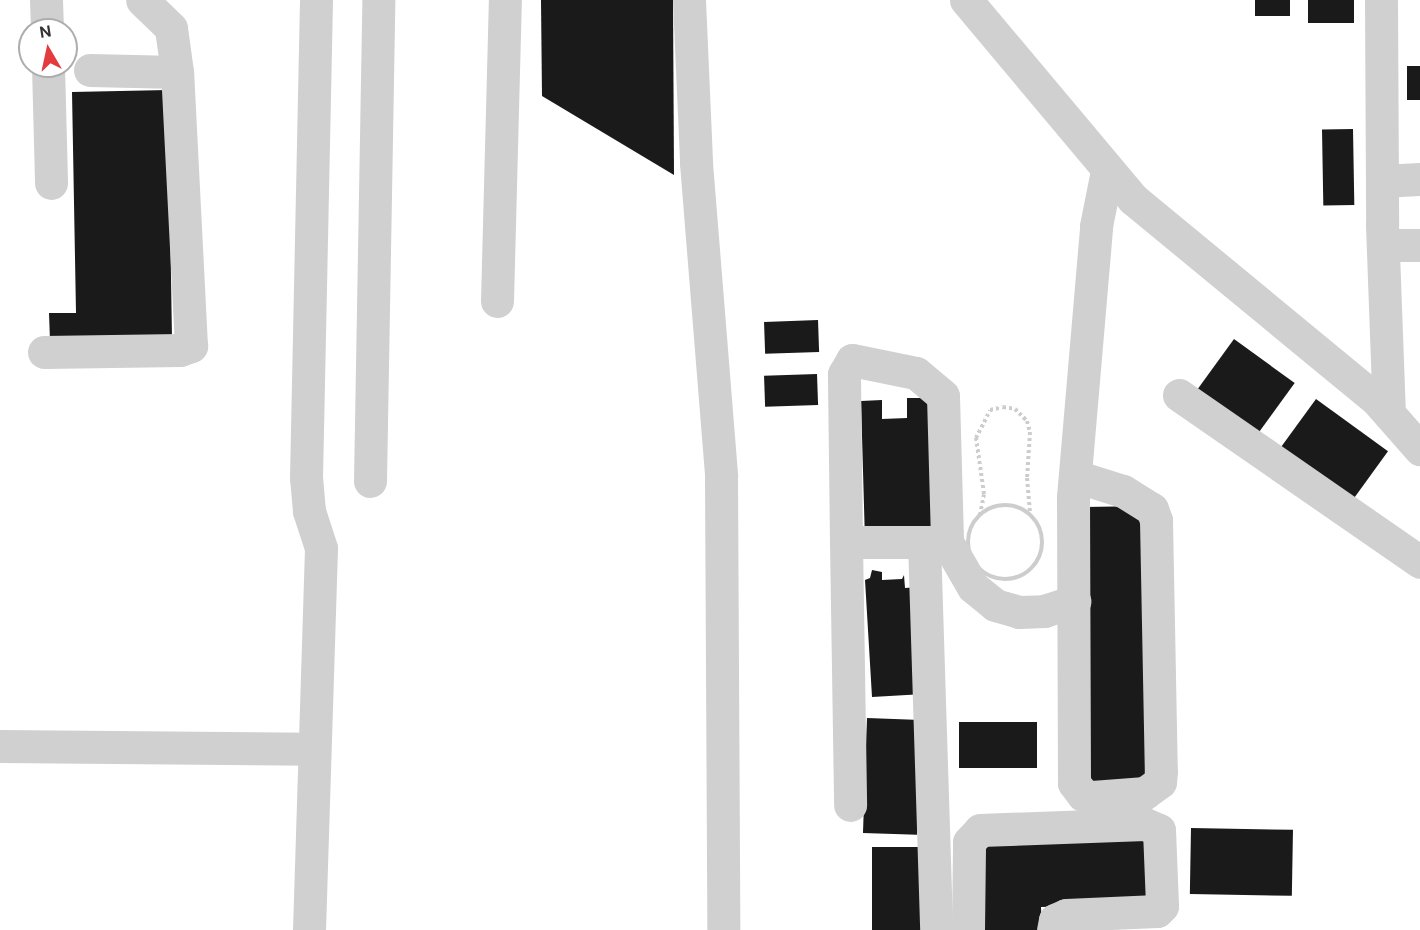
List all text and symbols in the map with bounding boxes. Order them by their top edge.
north arrow [18,18,78,78]
text: N [38,20,53,43]

